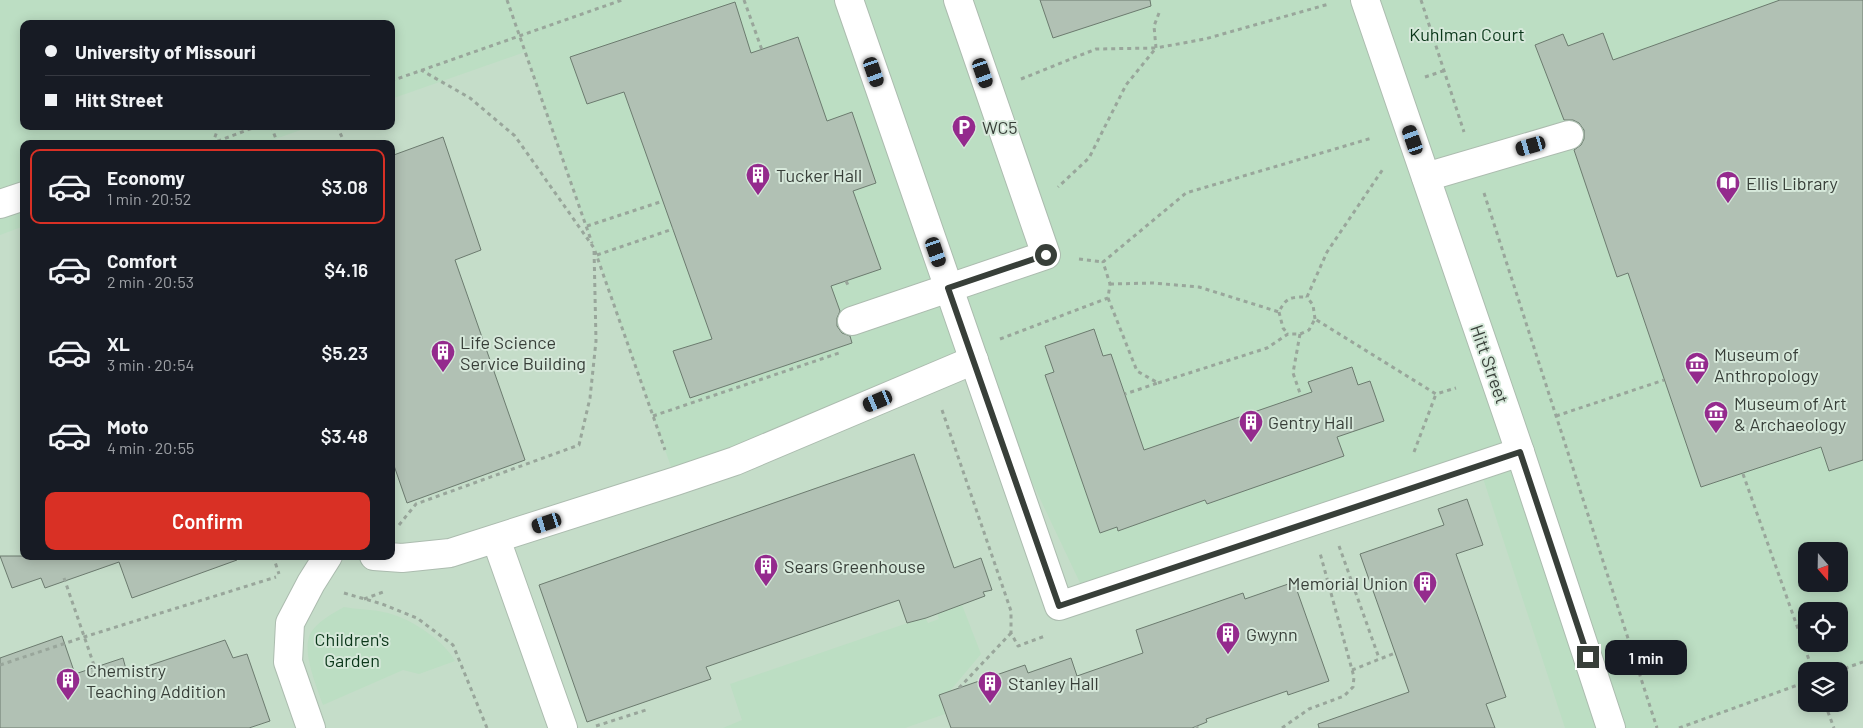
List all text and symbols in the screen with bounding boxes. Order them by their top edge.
park label: Kuhlman Court [1409,23,1525,45]
text: University of Missouri [75,40,256,63]
car [862,55,885,89]
car [971,56,994,90]
text: Hitt Street [75,88,163,111]
parking icon: WC5 [951,114,977,148]
place label: WC5 [982,116,1018,138]
car [1401,123,1424,157]
car [1514,135,1547,157]
building icon: Tucker Hall [745,162,771,196]
icon: car [47,164,92,209]
place label: Tucker Hall [776,164,862,186]
text: Economy [107,166,185,189]
library icon: Ellis Library [1715,170,1741,204]
place label: Ellis Library [1746,172,1838,194]
text: $3.08 [322,175,368,198]
text: 1 min · 20:52 [107,189,191,208]
car [924,235,947,269]
route start [1035,244,1057,266]
icon: car [47,247,92,292]
text: Comfort [107,249,177,272]
text: $4.16 [324,258,368,281]
text: 2 min · 20:53 [107,272,194,291]
street label: Hitt Street [1466,322,1514,406]
icon: car [47,330,92,375]
place label: Life Science Service Building [460,331,586,374]
text: XL [107,332,130,355]
building icon: Life Science Service Building [430,339,456,373]
text: $5.23 [322,341,368,364]
place label: Museum of Anthropology [1714,343,1819,386]
museum icon: Museum of Anthropology [1684,351,1710,385]
text: 3 min · 20:54 [107,355,194,374]
car [861,388,894,414]
place label: Museum of Art & Archaeology [1734,392,1847,435]
museum icon: Museum of Art & Archaeology [1703,400,1729,434]
building icon: Gentry Hall [1238,409,1264,443]
place label: Gentry Hall [1268,411,1353,433]
icon: car [47,413,92,458]
text: Moto [107,415,149,438]
text: $3.48 [321,424,368,447]
text: 4 min · 20:55 [107,438,194,457]
button: Confirm [45,492,370,550]
car [530,511,563,535]
north arrow [1798,542,1848,592]
map controls [1798,542,1848,712]
building icon: Sears Greenhouse [753,553,779,587]
place label: Sears Greenhouse [784,555,926,577]
building icon: Memorial Union [1412,570,1438,604]
place label: Memorial Union [1287,572,1408,594]
button: locate [1798,602,1848,652]
building icon: Gwynn [1215,621,1241,655]
place label: Gwynn [1246,623,1298,645]
park label: Children's Garden [315,628,389,671]
callout: 1 min [1606,640,1688,674]
route end [1577,646,1599,668]
text: 1 min [1629,648,1663,667]
place label: Chemistry Teaching Addition [86,659,226,702]
button: layers [1798,662,1848,712]
building icon: Chemistry Teaching Addition [55,667,81,701]
building icon: Stanley Hall [977,670,1003,704]
place label: Stanley Hall [1008,672,1099,694]

